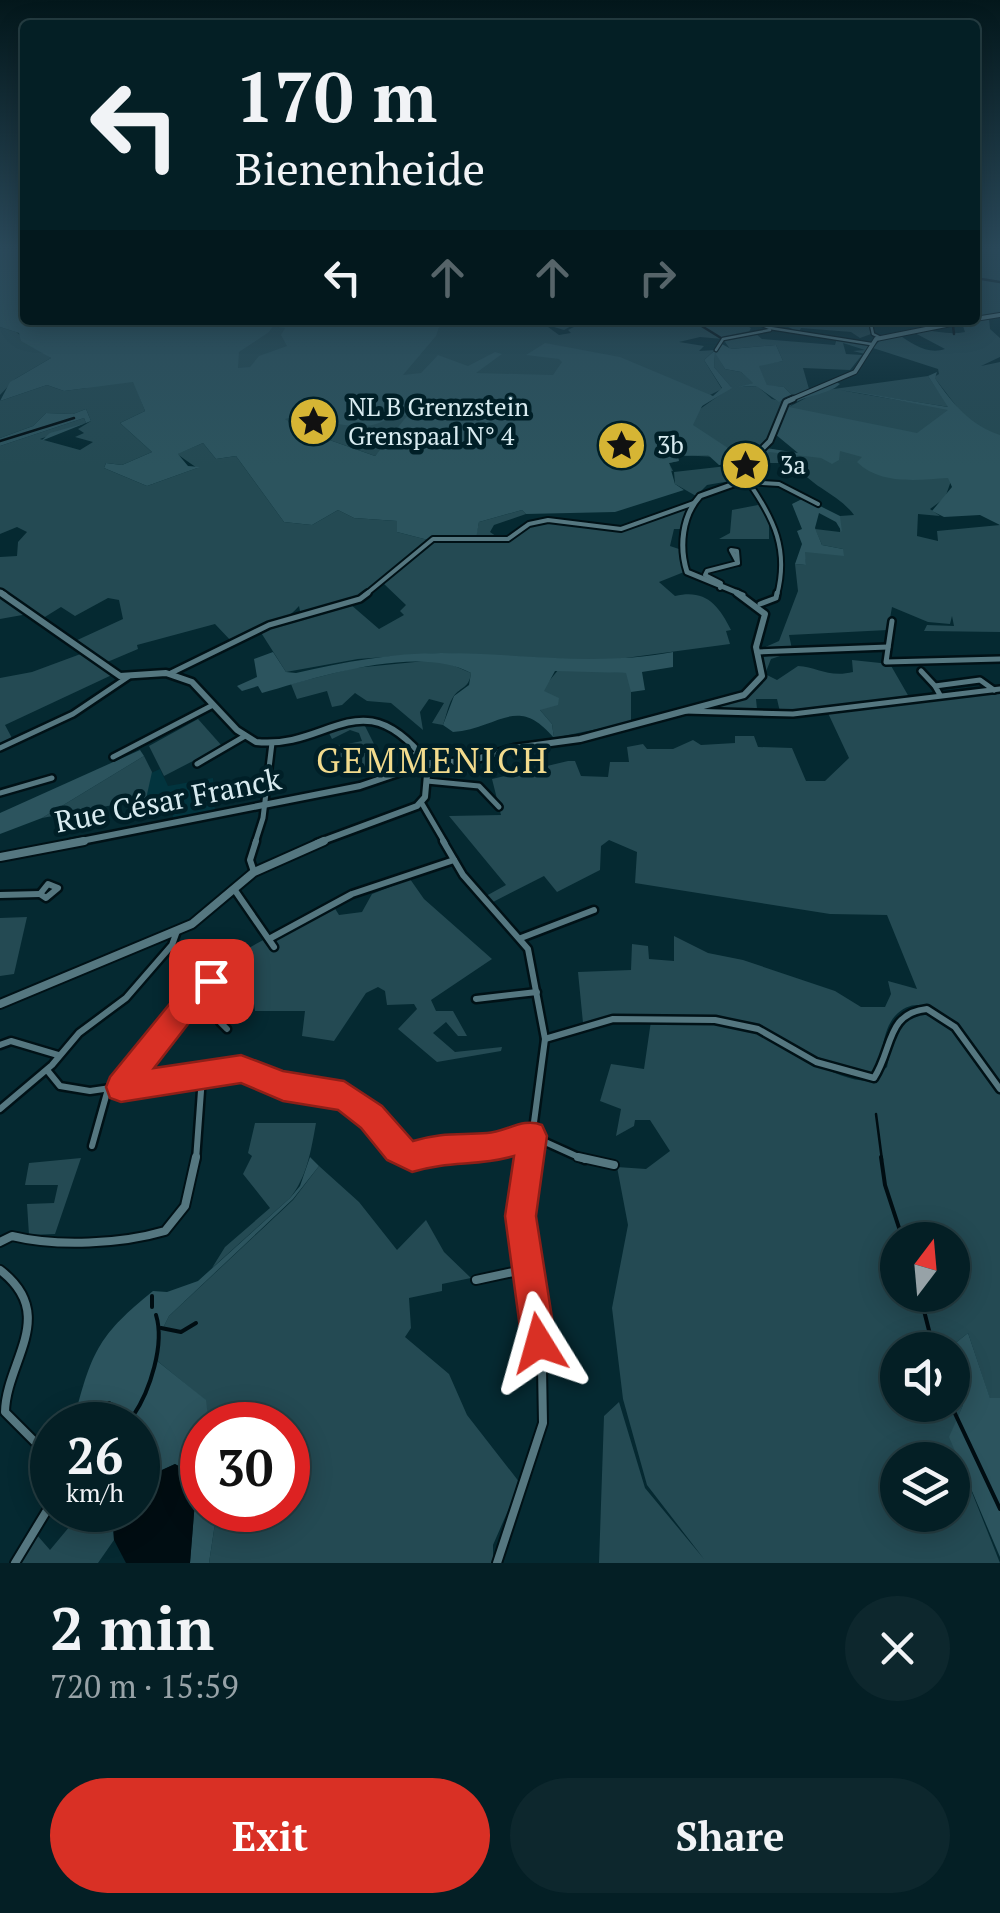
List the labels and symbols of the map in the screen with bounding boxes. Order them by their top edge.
place label: NL B Grenzstein Grenspaal N° 4 [348,390,529,452]
place icon: NL B Grenzstein Grenspaal N° 4 [287,395,339,447]
place icon: 3b [596,419,648,471]
place label: 3b [657,428,684,461]
place icon: 3a [719,439,771,491]
place label: 3a [780,448,806,481]
district label: GEMMENICH [316,737,550,783]
street label: Rue César Franck [51,758,285,842]
pin [169,939,254,1024]
north arrow [880,1222,970,1312]
position arrow [487,1291,591,1395]
speed limit sign: 30 [180,1402,310,1532]

